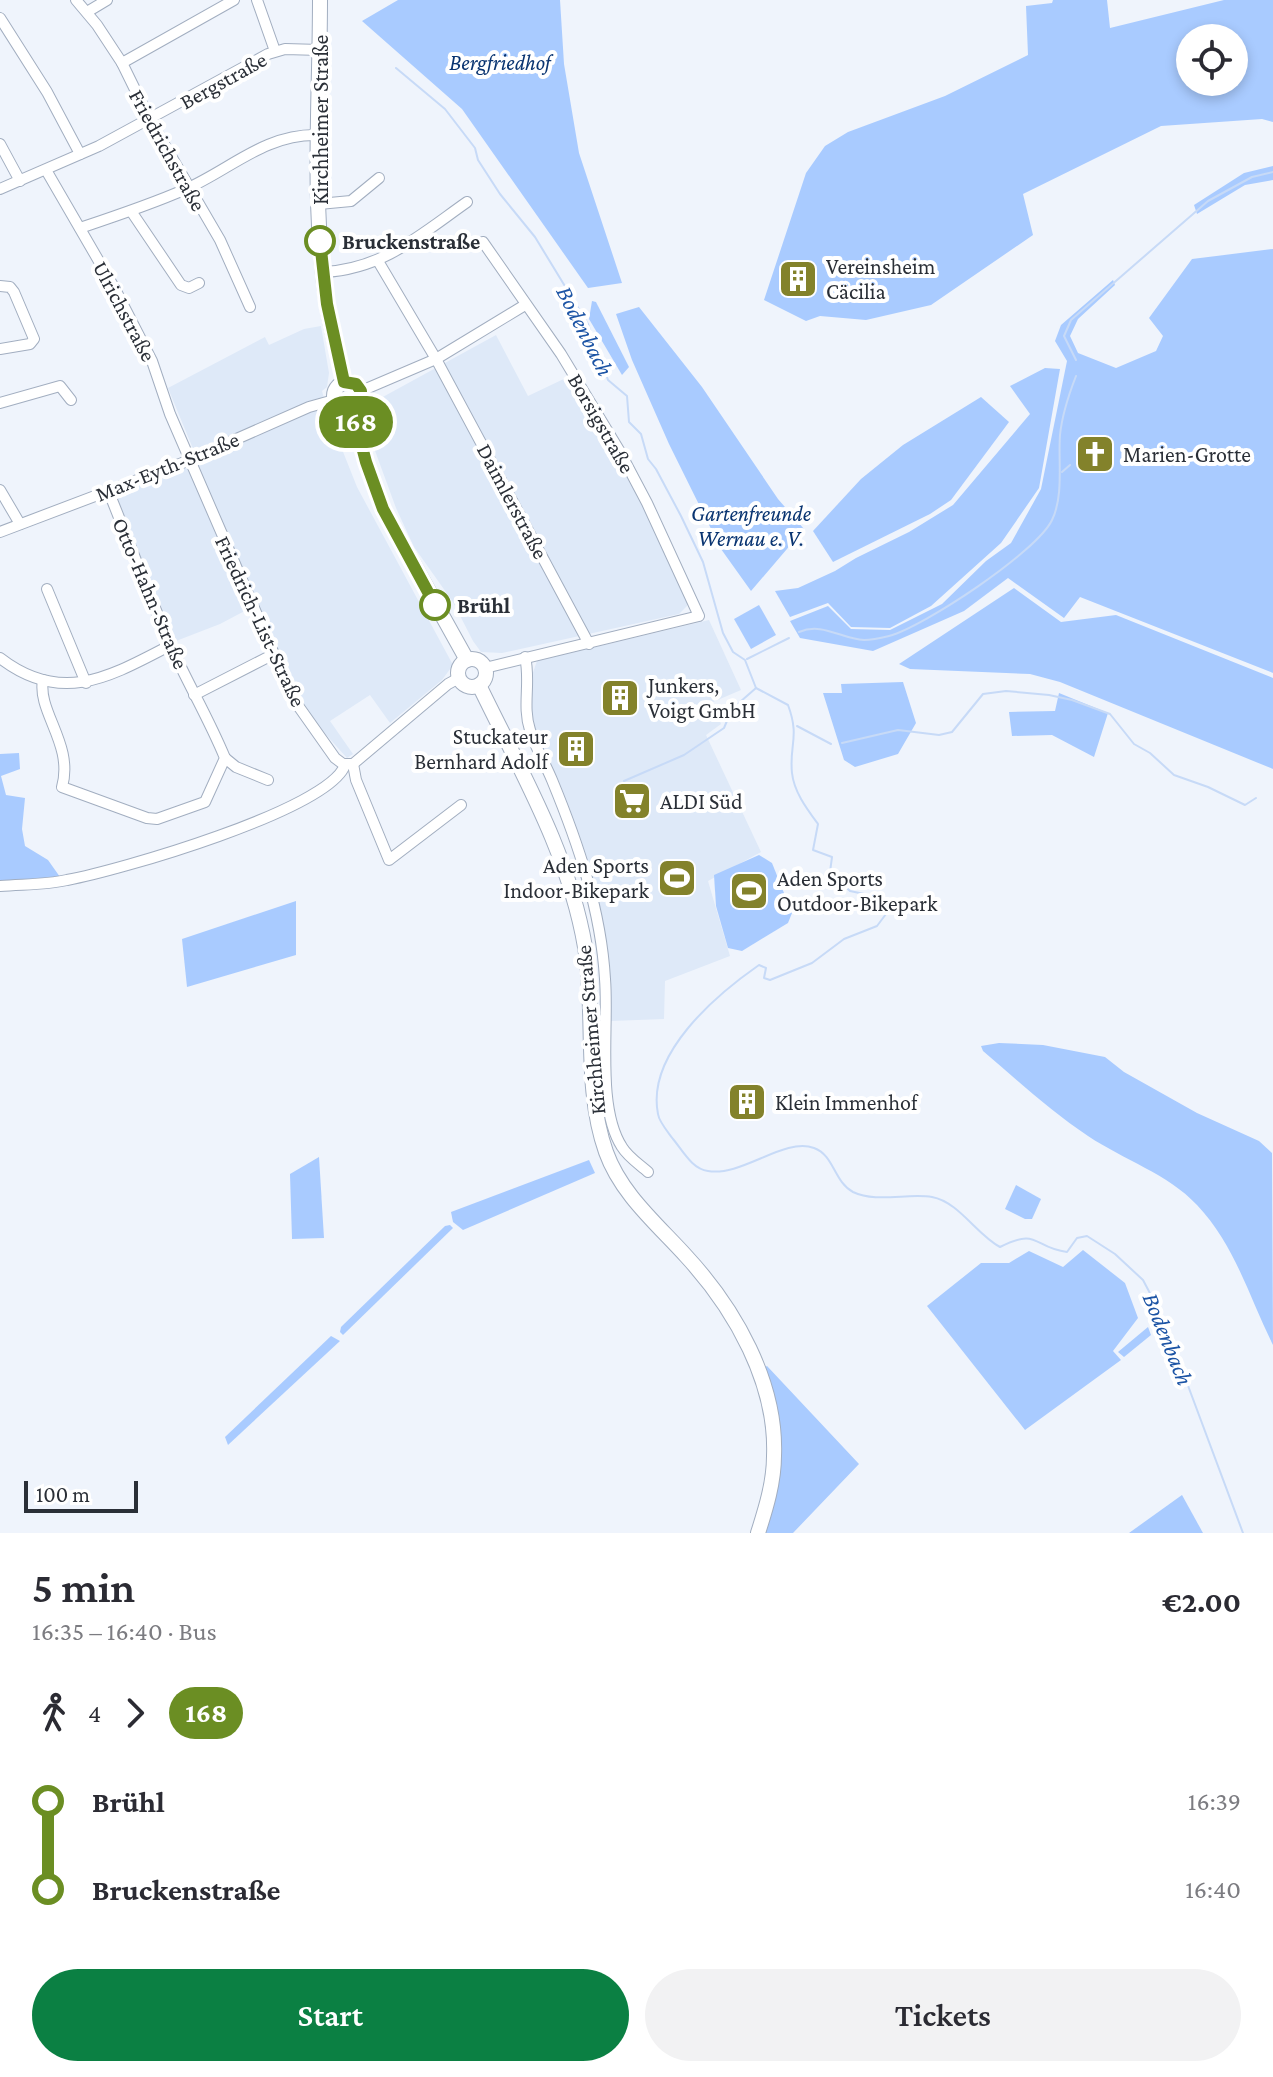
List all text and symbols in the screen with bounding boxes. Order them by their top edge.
map controls [1176,24,1248,96]
button: locate [1176,24,1248,96]
street label: Kirchheimer Straße [308,35,333,205]
street label: Bergstraße [176,46,271,114]
park label: Bergfriedhof [449,50,554,75]
street label: Friedrichstraße [124,85,211,216]
marker: Bruckenstraße [305,226,335,256]
place label: Bruckenstraße [342,229,480,254]
place label: Vereinsheim Cäcilia [826,254,936,304]
street label: Ulrichstraße [88,257,161,366]
building icon: Vereinsheim Cäcilia [777,258,819,300]
water label: Bodenbach [551,281,620,380]
street label: Borsigstraße [563,369,640,478]
line badge: 168 [310,396,402,448]
text: 168 [335,406,377,437]
street label: Max-Eyth-Straße [92,426,243,507]
church icon: Marien-Grotte [1074,433,1116,475]
street label: Daimlerstraße [472,439,553,563]
place label: Marien-Grotte [1123,442,1251,467]
park label: Gartenfreunde Wernau e. V. [691,501,812,551]
street label: Otto-Hahn-Straße [107,514,194,673]
street label: Friedrich-List-Straße [210,532,311,711]
marker: Brühl [420,590,450,620]
place label: Brühl [457,593,511,618]
place label: Junkers, Voigt GmbH [646,673,756,723]
building icon: Junkers, Voigt GmbH [599,677,641,719]
place label: Stuckateur Bernhard Adolf [414,724,549,774]
building icon: Stuckateur Bernhard Adolf [555,728,597,770]
supermarket icon: ALDI Süd [611,780,653,822]
place label: ALDI Süd [660,789,743,814]
place label: Aden Sports Indoor-Bikepark [504,853,649,903]
sports icon: Aden Sports Indoor-Bikepark [656,857,698,899]
place label: Aden Sports Outdoor-Bikepark [777,866,938,916]
sports icon: Aden Sports Outdoor-Bikepark [728,870,770,912]
street label: Kirchheimer Straße [571,944,610,1116]
building icon: Klein Immenhof [726,1081,768,1123]
place label: Klein Immenhof [775,1090,919,1115]
water label: Bodenbach [1138,1288,1199,1389]
scale bar [24,1477,138,1513]
text: 100 m [36,1482,90,1507]
text: 5 min [32,1563,135,1611]
text: €2.00 [1162,1585,1241,1618]
text: 16:35 – 16:40 · Bus [32,1617,217,1646]
icon: walk [32,1691,76,1735]
icon: forward [113,1691,157,1735]
text: 168 [185,1697,227,1728]
text: 4 [88,1699,101,1728]
text: Brühl [92,1785,165,1818]
text: 16:39 [1188,1787,1241,1816]
text: Bruckenstraße [92,1873,280,1906]
text: 16:40 [1185,1875,1241,1904]
button: Start [32,1969,629,2061]
button: Tickets [645,1969,1241,2061]

